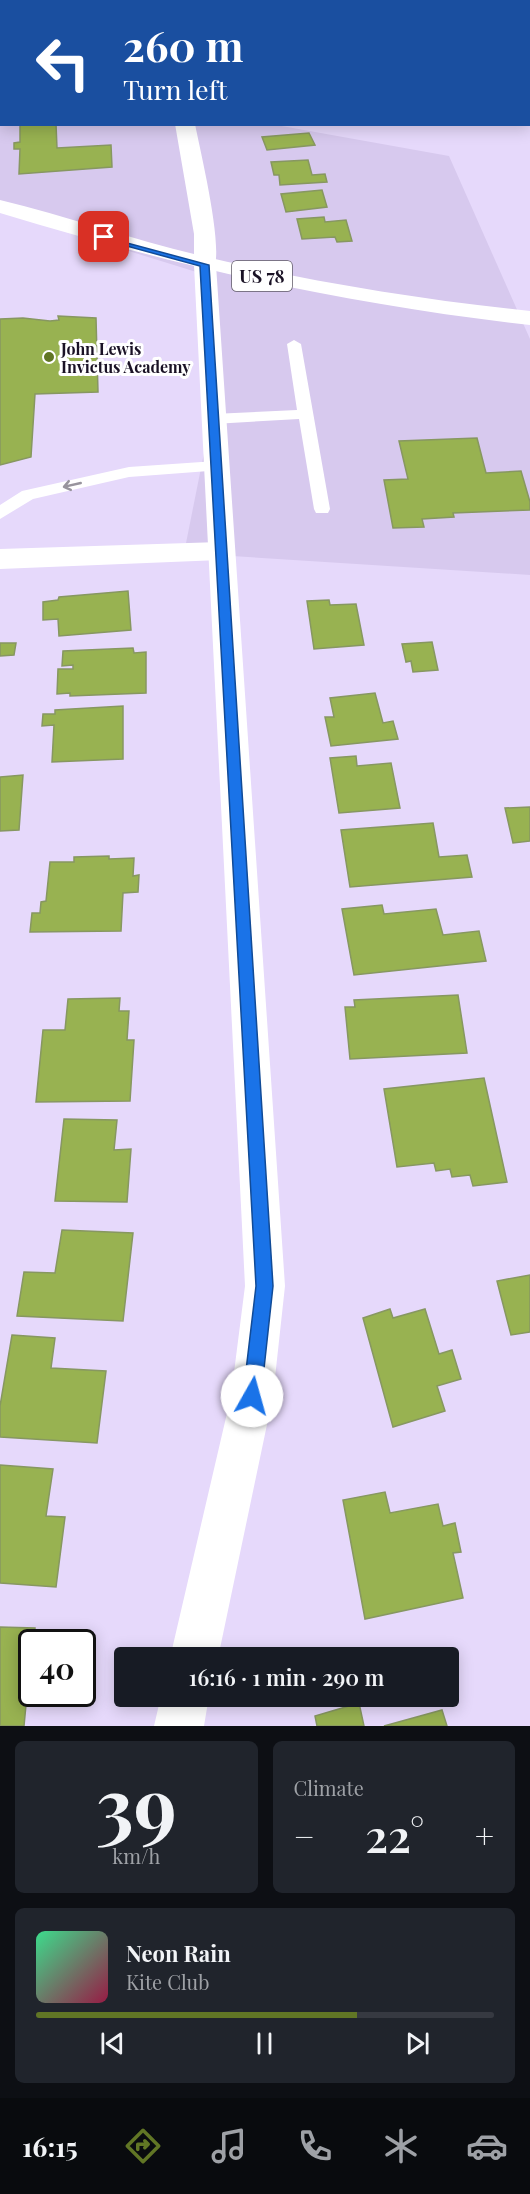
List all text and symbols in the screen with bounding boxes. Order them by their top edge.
text: 260 m [123,17,243,73]
icon: left [24,24,102,102]
text: Turn left [123,71,227,107]
pin [78,211,129,262]
icon: arrive [87,220,120,253]
road number: US 78 [232,261,292,291]
place label: John Lewis Invictus Academy [60,338,191,377]
marker: John Lewis Invictus Academy [42,350,56,364]
one-way arrow [63,480,82,491]
position arrow [220,1364,284,1428]
speed limit sign: 40 [18,1629,96,1707]
text: 16:16 · 1 min · 290 m [189,1662,384,1692]
text: 39 [96,1751,177,1855]
text: Climate [294,1774,364,1801]
text: 22° [365,1804,424,1864]
text: − [294,1813,315,1857]
text: + [475,1813,494,1857]
text: km/h [112,1842,160,1869]
text: Neon Rain [126,1938,231,1968]
text: Kite Club [126,1968,210,1995]
icon: previous [96,2027,129,2060]
icon: pause [248,2027,281,2060]
icon: next [401,2027,434,2060]
icon: directions [122,2125,164,2167]
icon: music [208,2125,250,2167]
icon: phone [294,2125,336,2167]
icon: climate [380,2125,422,2167]
icon: car [466,2125,508,2167]
text: 16:15 [22,2128,78,2164]

